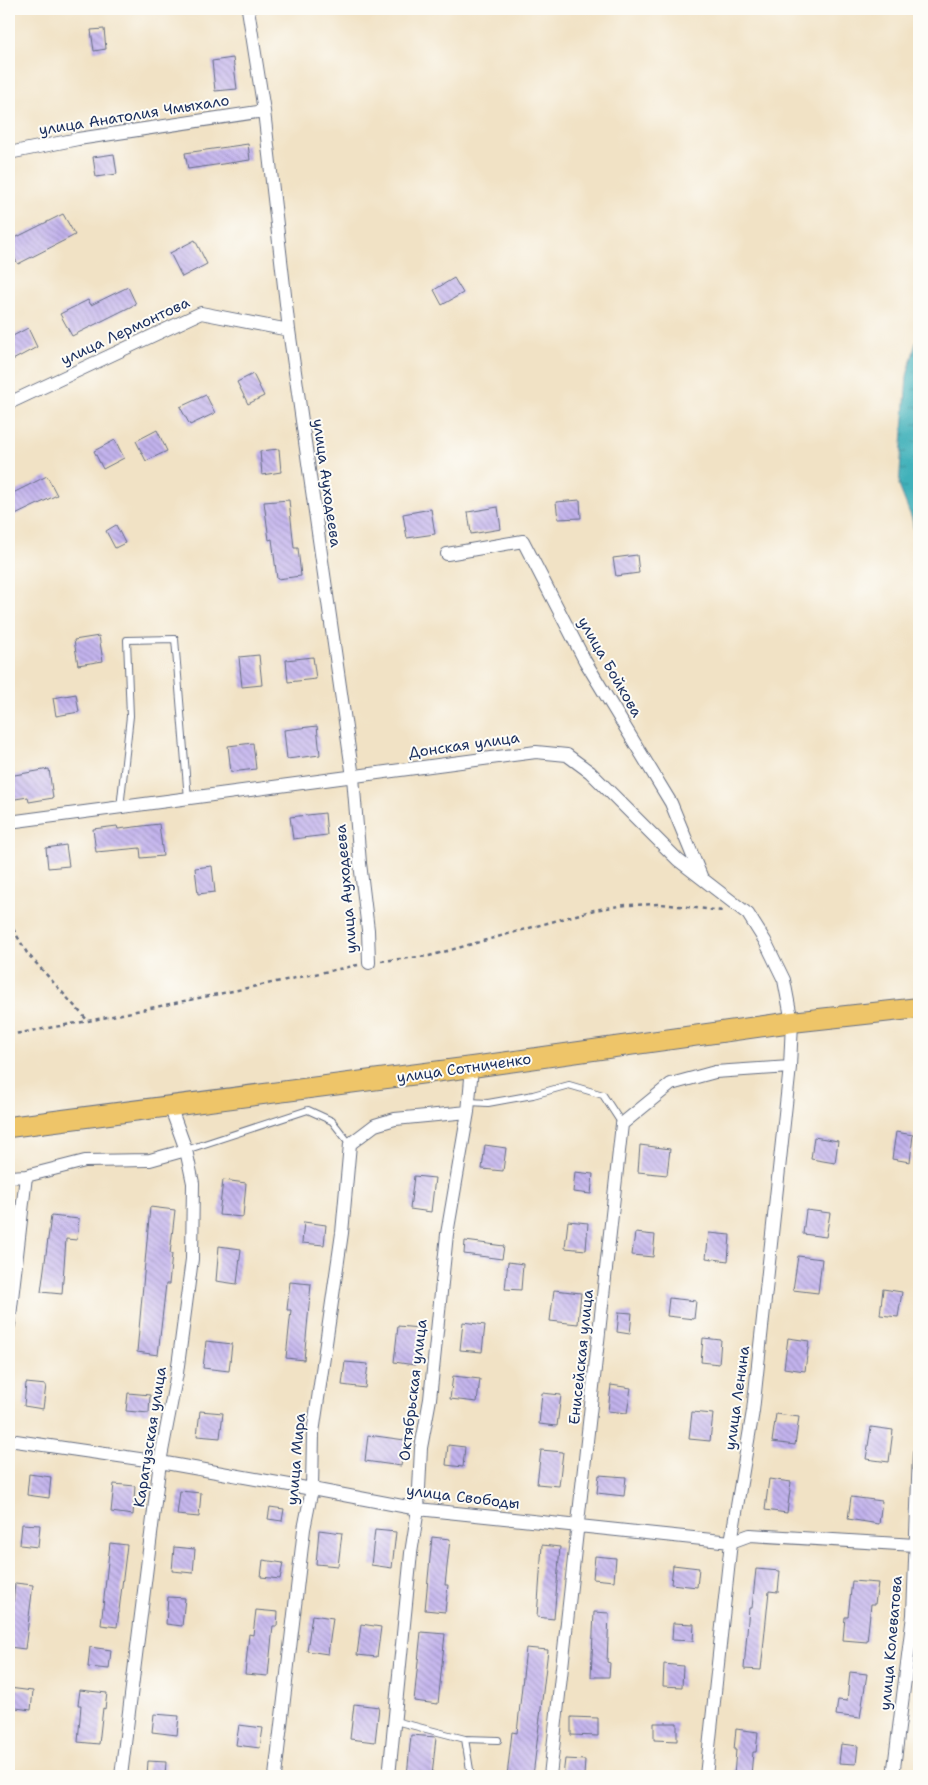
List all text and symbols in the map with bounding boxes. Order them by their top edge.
street label: улица Анатолия Чмыхало [37,90,231,140]
street label: улица Лермонтова [57,292,193,370]
street label: улица Ауходеева [308,417,346,549]
street label: улица Бойкова [573,613,647,721]
street label: Донская улица [407,727,521,763]
street label: улица Ауходеева [330,823,362,954]
street label: улица Сотниченко [395,1049,533,1087]
street label: Енисейская улица [564,1288,598,1425]
street label: Октябрьская улица [394,1317,432,1462]
street label: улица Ленина [720,1344,754,1452]
street label: Каратузская улица [129,1364,171,1509]
street label: улица Мира [282,1411,310,1506]
street label: улица Свободы [405,1480,521,1514]
street label: улица Колеватова [875,1574,907,1711]

